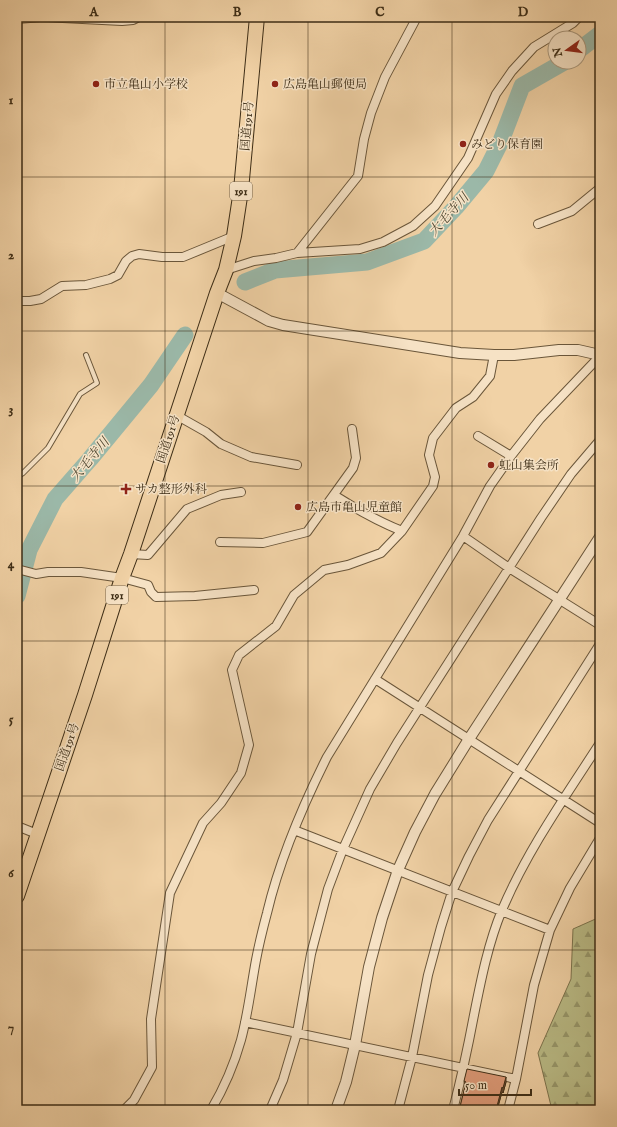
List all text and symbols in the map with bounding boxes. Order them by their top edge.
text: A [89,4,100,21]
text: B [233,4,242,21]
text: C [375,4,385,21]
text: D [518,4,529,21]
north arrow [547,30,587,70]
text: N [550,45,566,59]
place label: 市立亀山小学校 [104,77,188,92]
place label: 広島亀山郵便局 [283,77,367,92]
marker: 市立亀山小学校 [91,79,101,89]
marker: 広島亀山郵便局 [270,79,280,89]
text: 1 [9,92,14,109]
street label: 国道191号 [238,100,257,152]
place label: みどり保育園 [471,137,543,152]
marker: みどり保育園 [458,139,468,149]
road number: 191 [230,182,252,200]
water label: 大毛寺川 [425,189,474,240]
text: 2 [8,247,14,264]
text: 3 [9,401,14,418]
street label: 国道191号 [154,413,183,465]
water label: 大毛寺川 [67,433,115,485]
place label: 虹山集会所 [499,458,559,473]
marker: 虹山集会所 [486,460,496,470]
place label: サカ整形外科 [135,482,207,497]
marker: サカ整形外科 [120,483,132,495]
place label: 広島市亀山児童館 [306,500,402,515]
marker: 広島市亀山児童館 [293,502,303,512]
text: 4 [8,556,15,573]
road number: 191 [106,586,128,604]
text: 5 [9,711,14,728]
street label: 国道191号 [52,721,83,773]
text: 6 [8,865,14,882]
text: 7 [8,1020,14,1037]
scale bar [459,1071,531,1097]
text: 50 m [465,1078,487,1093]

